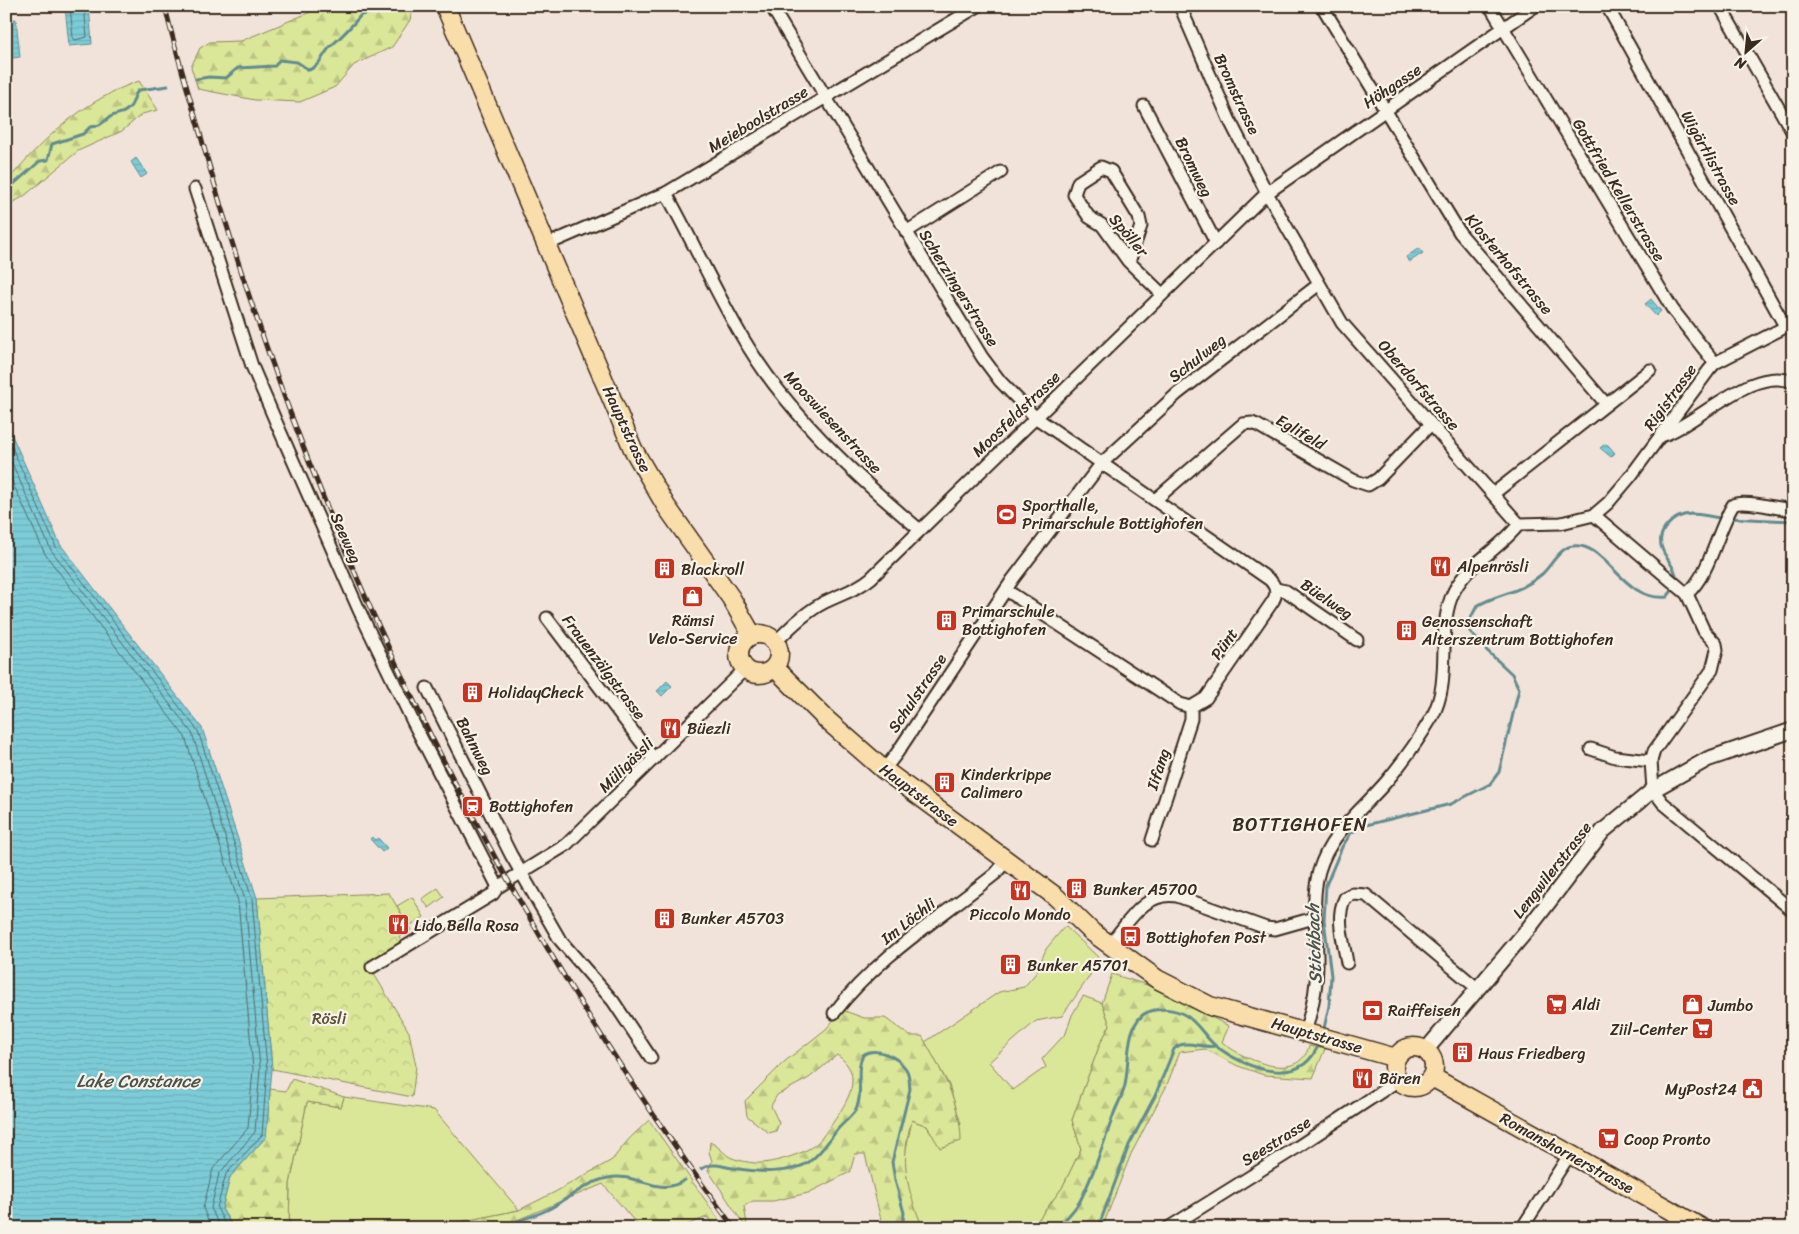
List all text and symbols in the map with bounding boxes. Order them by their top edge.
north arrow [1722,28,1772,78]
street label: Bromstrasse [1206,49,1269,140]
text: N [1730,50,1751,77]
street label: Höhgasse [1356,55,1428,117]
street label: Meieboolstrasse [702,77,814,161]
street label: Wigärtlistrasse [1673,105,1749,211]
street label: Gottfried Kellerstrasse [1564,112,1674,268]
street label: Bromweg [1167,132,1221,202]
street label: Spöller [1102,206,1157,265]
street label: Klosterhofstrasse [1457,206,1561,322]
street label: Scherzingerstrasse [911,223,1007,353]
street label: Schulweg [1162,326,1232,390]
street label: Oberdorfstrasse [1371,332,1467,438]
street label: Rigistrasse [1636,357,1704,437]
street label: Mooswiesenstrasse [777,363,889,481]
street label: Moosfeldstrasse [965,364,1067,464]
street label: Hauptstrasse [594,380,660,478]
street label: Eglifeld [1270,406,1333,459]
place label: Sporthalle, Primarschule Bottighofen [1022,491,1203,538]
sports icon: Sporthalle, Primarschule Bottighofen [994,502,1018,526]
street label: Seeweg [322,508,370,568]
place label: Alpenrösli [1456,552,1529,581]
restaurant icon: Alpenrösli [1429,554,1453,578]
place label: Blackroll [681,555,744,584]
building icon: Blackroll [653,557,677,581]
street label: Büelweg [1295,571,1359,627]
shop icon: Rämsi Velo-Service [681,584,705,608]
place label: Primarschule Bottighofen [962,597,1055,644]
place label: Rämsi Velo-Service [649,606,737,653]
place label: Genossenschaft Alterszentrum Bottighofen [1421,607,1614,654]
street label: Frauenzälgstrasse [554,608,654,726]
building icon: Primarschule Bottighofen [934,608,958,632]
building icon: Genossenschaft Alterszentrum Bottighofen [1394,618,1418,642]
street label: Pünt [1202,622,1246,666]
street label: Schulstrasse [880,647,955,739]
place label: HolidayCheck [488,678,584,707]
building icon: HolidayCheck [460,680,484,704]
street label: Bahnweg [448,712,502,780]
place label: Büezli [687,714,731,743]
restaurant icon: Büezli [659,716,683,740]
street label: Müligässli [591,730,661,800]
street label: Iifang [1137,744,1178,795]
street label: Hauptstrasse [873,755,965,835]
place label: Kinderkrippe Calimero [961,760,1052,807]
building icon: Kinderkrippe Calimero [933,771,957,795]
place label: Bottighofen [489,792,573,821]
station icon: Bottighofen [461,794,485,818]
district label: BOTTIGHOFEN [1232,808,1368,841]
street label: Lengwilerstrasse [1505,815,1599,925]
place label: Bunker A5700 [1093,875,1197,904]
building icon: Bunker A5700 [1065,877,1089,901]
restaurant icon: Piccolo Mondo [1008,878,1032,902]
street label: Im Löchli [873,890,942,953]
place label: Piccolo Mondo [969,900,1071,929]
water label: Stichbach [1297,902,1331,984]
place label: Bunker A5703 [681,904,784,933]
building icon: Bunker A5703 [653,906,677,930]
place label: Lido Bella Rosa [414,911,519,940]
restaurant icon: Lido Bella Rosa [386,913,410,937]
place label: Bottighofen Post [1146,923,1266,952]
bus stop icon: Bottighofen Post [1118,925,1142,949]
place label: Bunker A5701 [1027,951,1128,980]
building icon: Bunker A5701 [999,953,1023,977]
place label: Aldi [1571,990,1600,1019]
place label: Jumbo [1707,991,1753,1020]
supermarket icon: Aldi [1544,992,1568,1016]
shop icon: Jumbo [1680,993,1704,1017]
place label: Raiffeisen [1388,996,1461,1025]
bank icon: Raiffeisen [1360,998,1384,1022]
park label: Rösli [312,1004,347,1033]
street label: Hauptstrasse [1268,1008,1366,1062]
place label: Ziil-Center [1610,1015,1688,1044]
supermarket icon: Ziil-Center [1691,1017,1715,1041]
place label: Haus Friedberg [1478,1039,1585,1068]
building icon: Haus Friedberg [1450,1041,1474,1065]
place label: Bären [1379,1064,1421,1093]
water label: Lake Constance [77,1065,201,1097]
restaurant icon: Bären [1351,1066,1375,1090]
place label: MyPost24 [1665,1075,1737,1104]
public building icon: MyPost24 [1741,1077,1765,1101]
street label: Romanshornerstrasse [1494,1104,1640,1202]
street label: Seestrasse [1235,1108,1317,1174]
place label: Coop Pronto [1624,1125,1711,1154]
supermarket icon: Coop Pronto [1596,1127,1620,1151]

